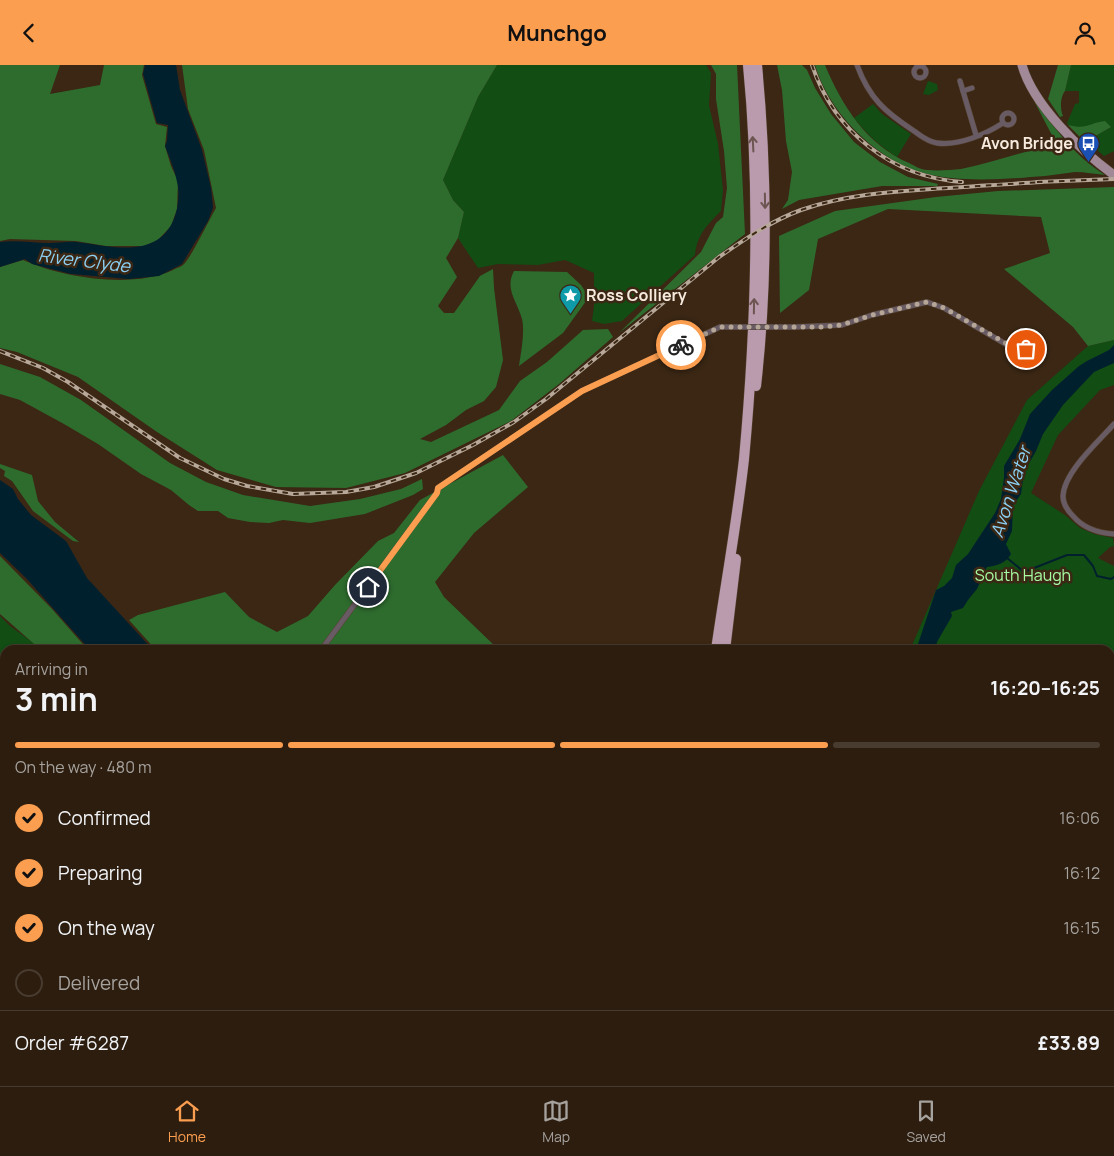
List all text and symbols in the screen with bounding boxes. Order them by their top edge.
text: Munchgo [507,18,607,48]
icon: back [15,19,43,47]
icon: person [1071,19,1099,47]
bus stop icon: Avon Bridge [1077,131,1101,162]
place label: Avon Bridge [981,132,1073,154]
one-way arrow [749,136,758,152]
one-way arrow [761,193,770,209]
water label: River Clyde [37,242,133,278]
place icon: Ross Colliery [558,283,582,314]
place label: Ross Colliery [586,284,687,306]
one-way arrow [749,298,759,314]
courier [656,320,706,370]
pin [1005,328,1047,370]
icon: bike [667,331,695,359]
icon: bag [1012,335,1040,363]
water label: Avon Water [984,441,1037,540]
park label: South Haugh [975,564,1071,586]
pin [347,566,389,608]
icon: home [354,573,382,601]
text: Arriving in [15,658,88,680]
text: 16:20–16:25 [990,675,1100,701]
text: 3 min [15,677,98,721]
text: On the way · 480 m [15,756,152,778]
icon: check [15,804,43,832]
text: Confirmed [58,805,151,831]
text: 16:06 [1059,807,1100,829]
icon: check [15,859,43,887]
text: Preparing [58,860,143,886]
text: 16:12 [1064,862,1100,884]
icon: check [15,914,43,942]
text: On the way [58,915,155,941]
text: 16:15 [1064,917,1100,939]
text: Delivered [58,970,140,996]
text: Order #6287 [15,1030,129,1056]
text: £33.89 [1038,1030,1100,1056]
tab: Home [168,1097,206,1146]
tab: Map [542,1097,570,1146]
tab: Saved [906,1097,946,1146]

